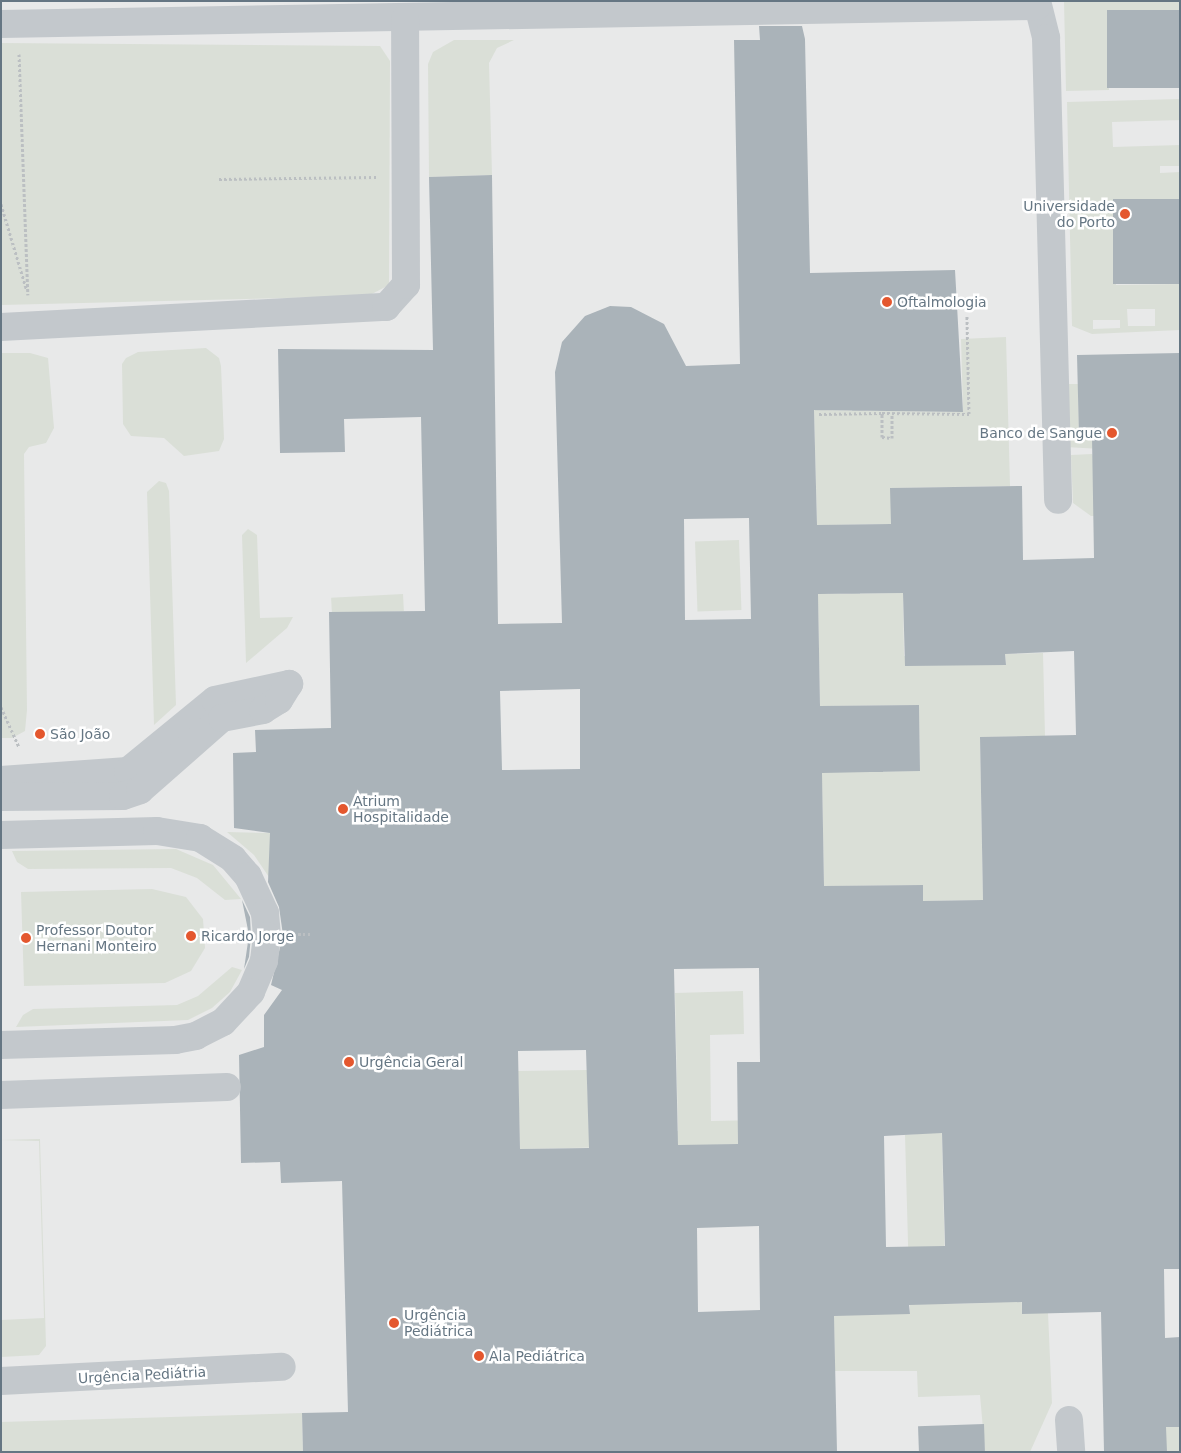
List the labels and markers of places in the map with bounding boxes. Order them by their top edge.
place label: Universidade do Porto [1023,198,1115,230]
marker: Universidade do Porto [1119,208,1131,220]
place label: Oftalmologia [897,294,987,310]
marker: Oftalmologia [881,296,893,308]
place label: Banco de Sangue [980,425,1102,441]
marker: Banco de Sangue [1106,427,1118,439]
place label: São João [50,726,110,742]
marker: São João [34,728,46,740]
place label: Atrium Hospitalidade [353,793,449,826]
marker: Atrium Hospitalidade [337,803,349,815]
place label: Professor Doutor Hernani Monteiro [36,922,157,954]
place label: Ricardo Jorge [201,928,294,944]
marker: Ricardo Jorge [185,930,197,942]
marker: Professor Doutor Hernani Monteiro [20,932,32,944]
place label: Urgência Geral [359,1054,463,1070]
marker: Urgência Geral [343,1056,355,1068]
place label: Urgência Pediátrica [404,1307,473,1340]
marker: Urgência Pediátrica [388,1317,400,1329]
place label: Ala Pediátrica [489,1348,585,1364]
marker: Ala Pediátrica [473,1350,485,1362]

